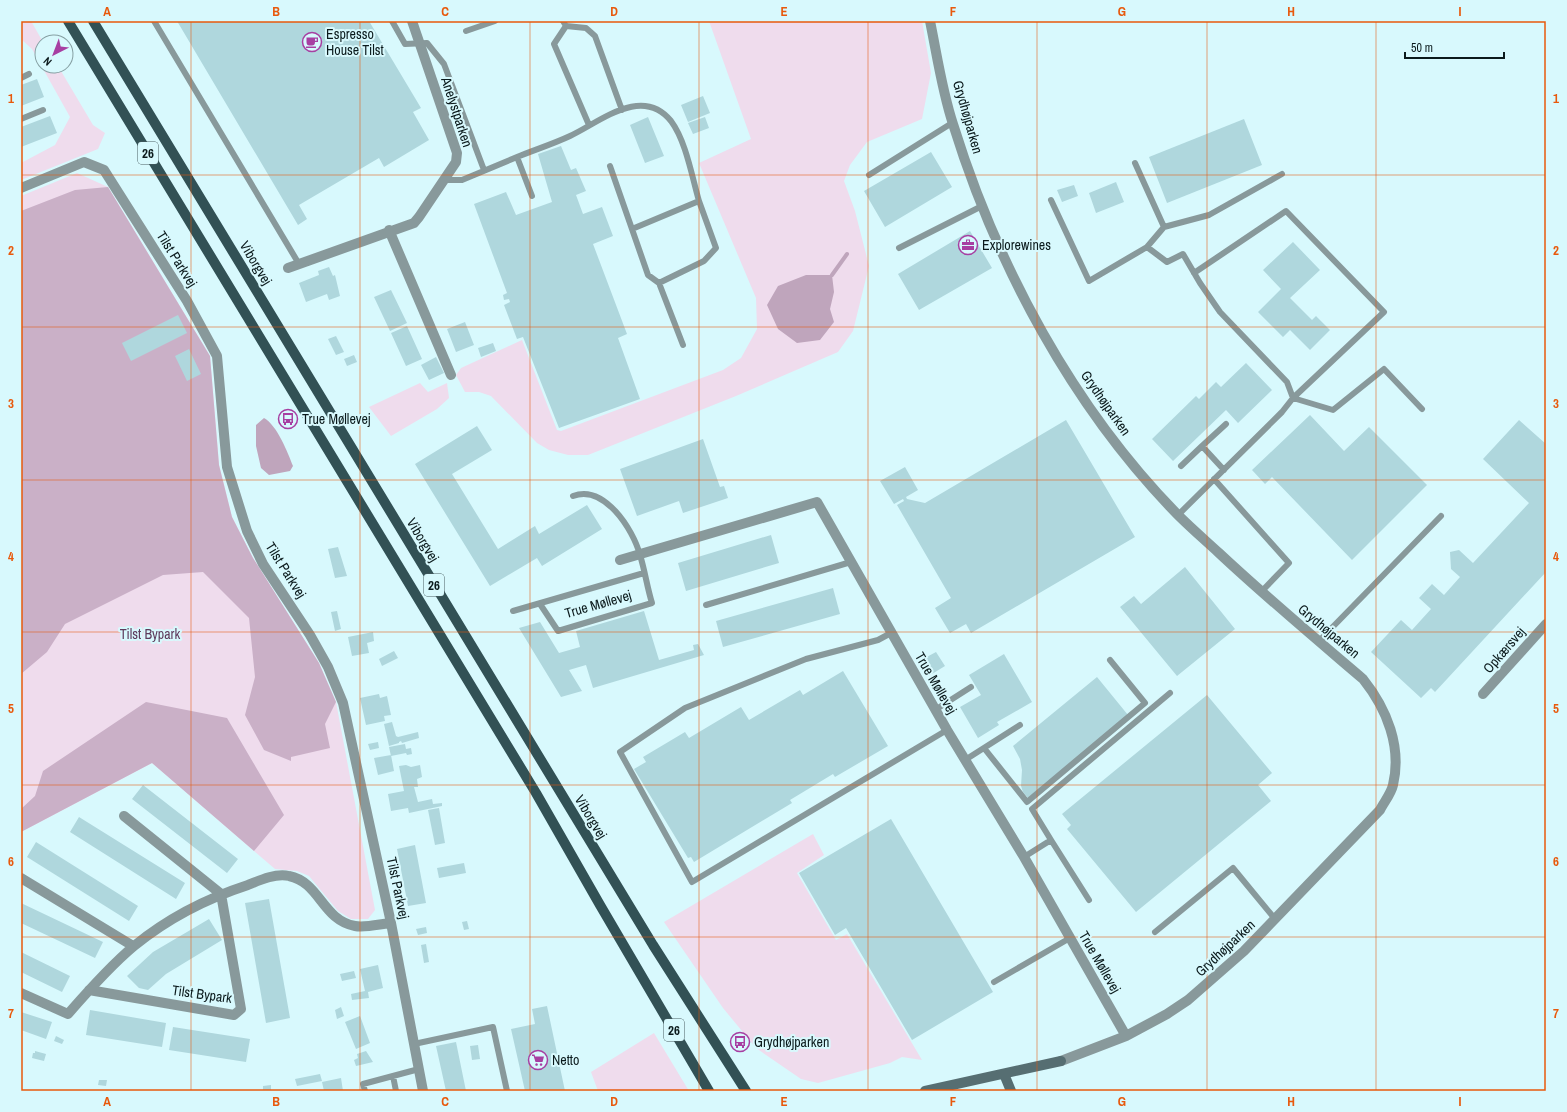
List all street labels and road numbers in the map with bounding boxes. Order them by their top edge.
street label: Anelystparken [437,74,477,149]
street label: Grydhøjparken [949,78,987,156]
road number: 26 [138,142,158,164]
street label: Tilst Parkvej [153,228,201,290]
street label: Viborgvej [236,238,276,288]
street label: Grydhøjparken [1077,367,1135,439]
street label: Viborgvej [403,515,443,565]
street label: Tilst Parkvej [262,539,310,601]
road number: 26 [424,574,444,596]
street label: True Møllevej [563,586,633,622]
street label: Grydhøjparken [1294,600,1364,662]
street label: Opkærsvej [1479,623,1529,677]
street label: True Møllevej [911,649,961,717]
street label: Viborgvej [571,792,611,842]
street label: Tilst Parkvej [383,855,413,921]
street label: Grydhøjparken [1191,916,1259,980]
street label: True Møllevej [1075,928,1125,996]
street label: Tilst Bypark [171,981,233,1007]
road number: 26 [664,1019,684,1041]

